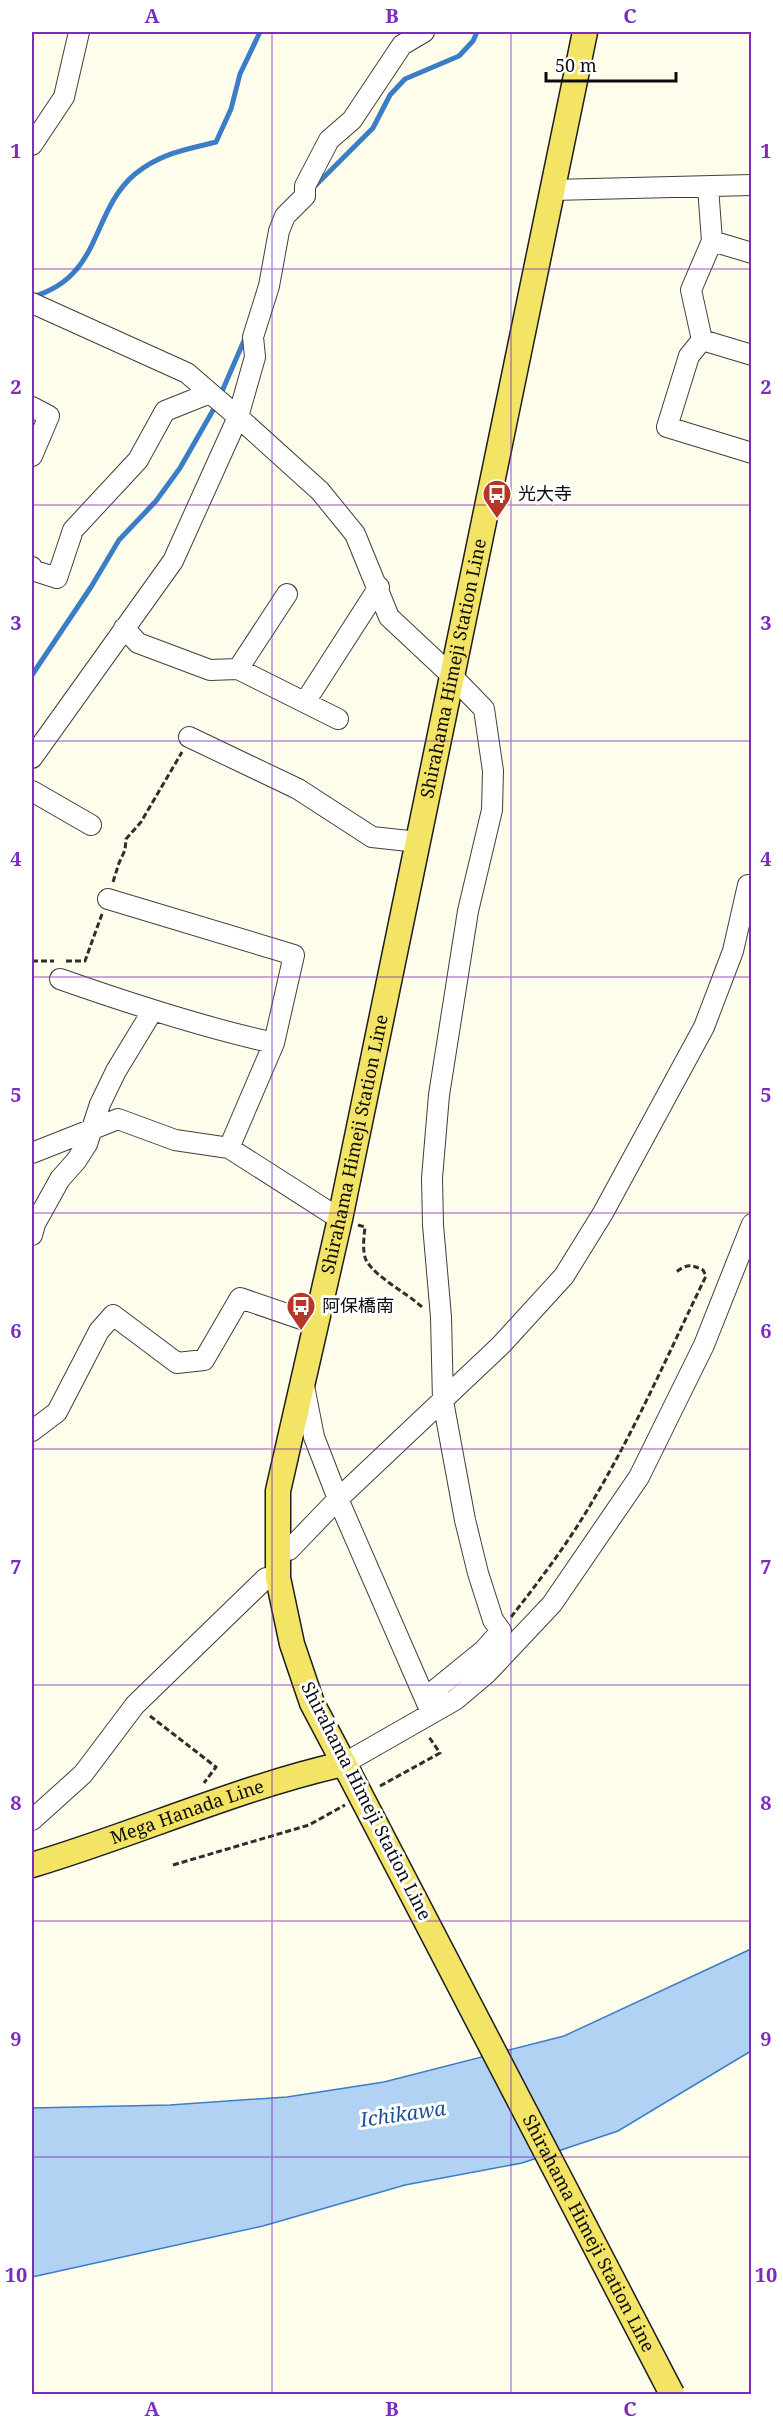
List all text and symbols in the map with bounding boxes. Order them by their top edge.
text: A [144,2,160,29]
text: B [385,2,399,29]
text: C [623,2,637,29]
scale bar [546,45,676,83]
text: 50 m [555,53,597,77]
text: 1 [10,137,22,164]
text: 1 [760,137,772,164]
text: 2 [10,373,22,400]
text: 2 [760,373,772,400]
bus stop icon: 光大寺 [481,478,513,520]
place label: 光大寺 [518,481,572,505]
street label: Shirahama Himeji Station Line [414,536,491,800]
text: 3 [10,609,22,636]
text: 3 [760,609,772,636]
text: 4 [10,845,22,872]
text: 4 [760,845,772,872]
street label: Shirahama Himeji Station Line [315,1012,393,1276]
text: 5 [10,1081,22,1108]
text: 5 [760,1081,772,1108]
bus stop icon: 阿保橋南 [285,1290,317,1332]
place label: 阿保橋南 [322,1293,394,1317]
text: 6 [10,1317,22,1344]
text: 6 [760,1317,772,1344]
text: 7 [10,1553,22,1580]
text: 7 [760,1553,772,1580]
street label: Shirahama Himeji Station Line [296,1677,438,1924]
street label: Mega Hanada Line [107,1773,267,1849]
text: 8 [10,1789,22,1816]
text: 8 [760,1789,772,1816]
text: 9 [10,2025,22,2052]
text: 9 [760,2025,772,2052]
water label: Ichikawa [357,2094,448,2133]
street label: Shirahama Himeji Station Line [518,2110,661,2356]
text: 10 [5,2261,27,2288]
text: 10 [755,2261,777,2288]
text: A [144,2395,160,2422]
text: B [385,2395,399,2422]
text: C [623,2395,637,2422]

